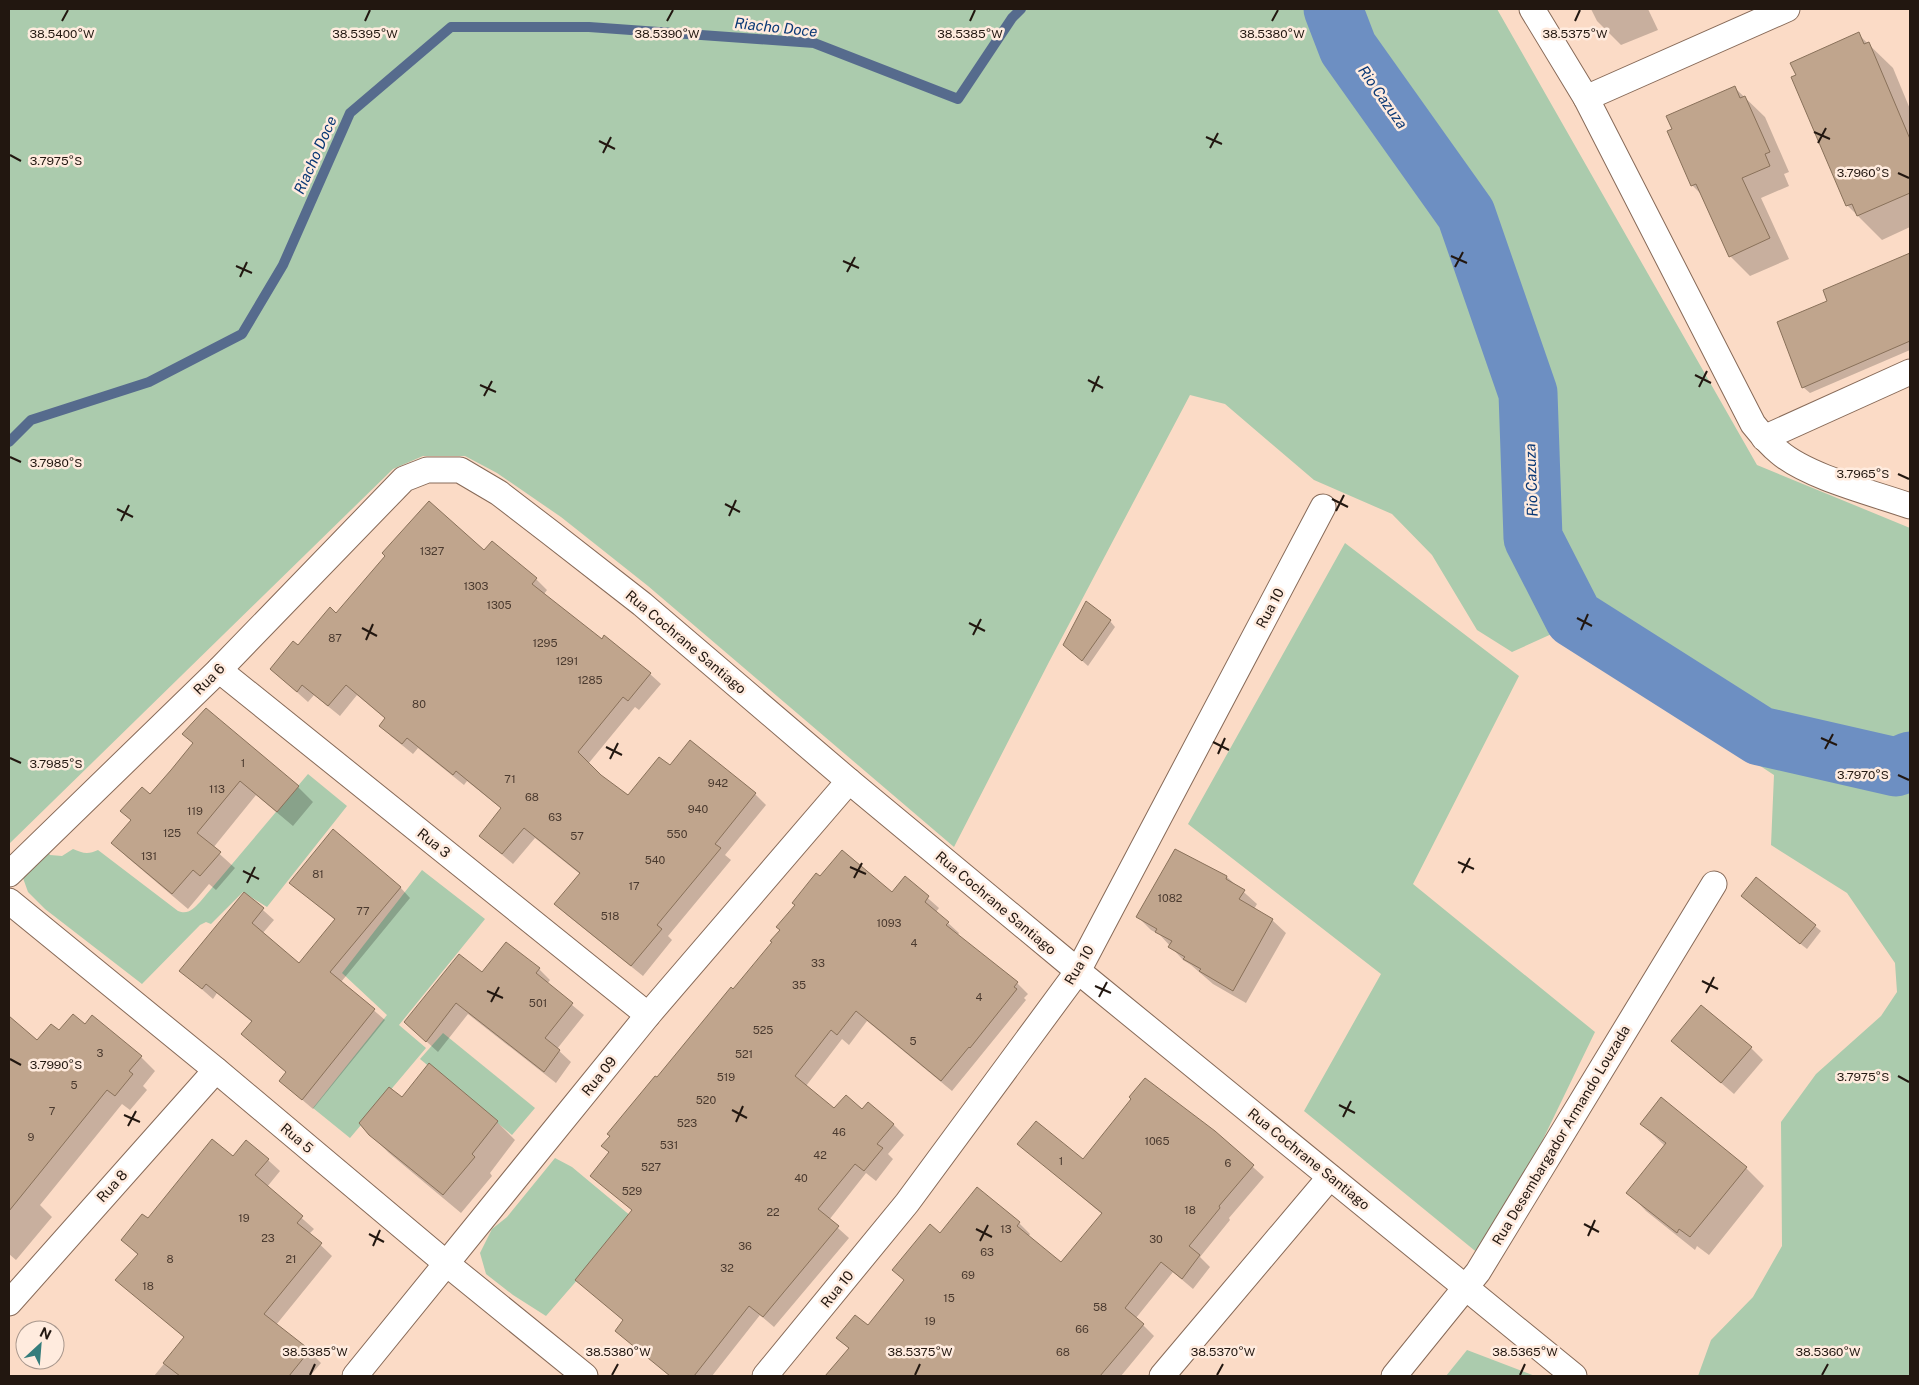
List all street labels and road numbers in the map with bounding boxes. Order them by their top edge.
street label: Rua 10 [1253,585,1287,631]
street label: Rua Cochrane Santiago [623,587,749,697]
street label: Rua 6 [190,660,228,698]
street label: Rua 3 [414,825,454,861]
street label: Rua Cochrane Santiago [933,848,1059,958]
street label: Rua 10 [1061,942,1097,988]
street label: Rua Desembargador Armando Louzada [1489,1022,1633,1248]
street label: Rua 09 [578,1053,620,1099]
street label: Rua Cochrane Santiago [1245,1105,1373,1213]
street label: Rua 5 [277,1120,317,1156]
street label: Rua 8 [93,1167,131,1205]
street label: Rua 10 [817,1267,857,1311]

